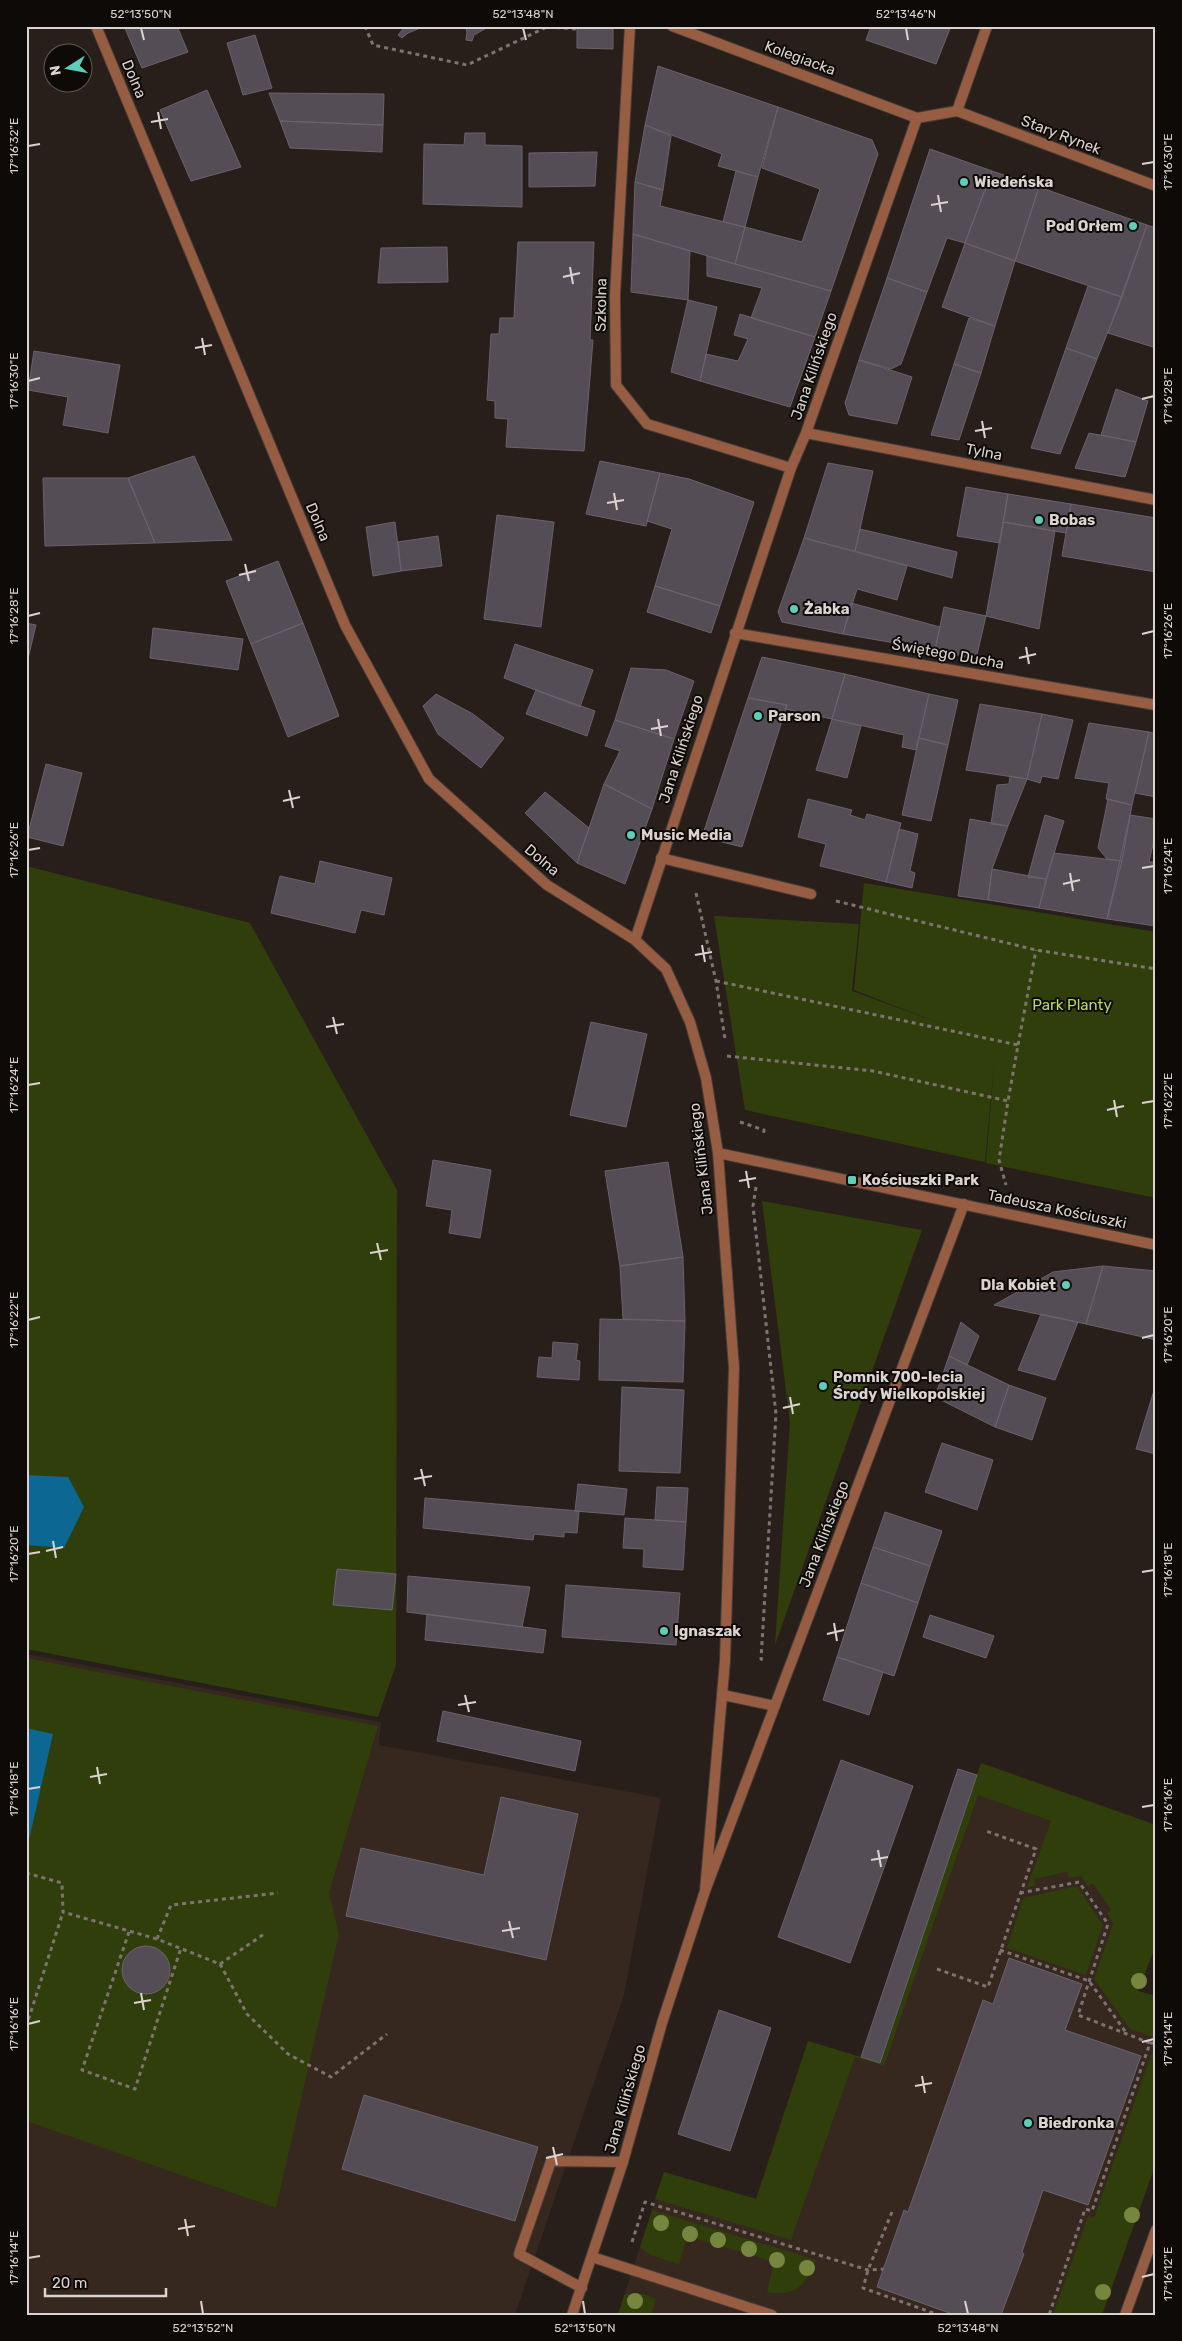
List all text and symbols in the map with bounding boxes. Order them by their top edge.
text: 52°13'50"N [110,7,172,21]
text: 52°13'48"N [492,7,554,21]
text: 52°13'46"N [876,7,936,21]
street label: Kolegiacka [762,37,838,79]
north arrow [42,42,92,92]
street label: Dolna [118,57,150,101]
text: N [46,64,65,77]
street label: Stary Rynek [1019,112,1104,159]
text: 17°16'32"E [7,118,21,174]
text: 17°16'30"E [1161,133,1175,191]
place label: Wiedeńska [974,173,1054,191]
marker: Wiedeńska [958,176,970,188]
place label: Pod Orłem [1046,217,1123,235]
marker: Pod Orłem [1127,220,1139,232]
street label: Szkolna [592,278,610,332]
street label: Jana Kilińskiego [787,310,841,422]
text: 17°16'30"E [7,352,21,410]
text: 17°16'28"E [1161,368,1175,424]
street label: Tylna [964,440,1004,464]
street label: Dolna [302,500,334,544]
place label: Bobas [1049,511,1095,529]
marker: Bobas [1033,514,1045,526]
text: 17°16'28"E [7,588,21,644]
place label: Żabka [804,600,850,618]
marker: Żabka [788,603,800,615]
text: 17°16'26"E [1161,603,1175,659]
street label: Świętego Ducha [890,635,1006,673]
street label: Jana Kilińskiego [655,693,707,805]
place label: Parson [768,707,821,725]
marker: Parson [752,710,764,722]
text: 17°16'26"E [7,822,21,878]
place label: Music Media [641,826,732,844]
marker: Music Media [625,829,637,841]
text: 17°16'24"E [1161,838,1175,894]
street label: Dolna [521,840,563,880]
park label: Park Planty [1032,996,1112,1014]
text: 17°16'24"E [7,1057,21,1113]
text: 17°16'22"E [1161,1073,1175,1129]
street label: Jana Kilińskiego [685,1102,717,1216]
place label: Kościuszki Park [862,1171,979,1189]
marker: Kościuszki Park [846,1174,858,1186]
street label: Tadeusza Kościuszki [986,1185,1128,1233]
place label: Dla Kobiet [981,1276,1056,1294]
marker: Dla Kobiet [1060,1279,1072,1291]
text: 17°16'22"E [7,1292,21,1348]
text: 17°16'20"E [1161,1307,1175,1363]
place label: Pomnik 700-lecia Środy Wielkopolskiej [833,1368,985,1403]
marker: Pomnik 700-lecia Środy Wielkopolskiej [817,1380,829,1392]
street label: Jana Kilińskiego [795,1478,853,1590]
text: 17°16'20"E [7,1526,21,1582]
text: 17°16'18"E [1161,1542,1175,1598]
place label: Ignaszak [674,1622,741,1640]
marker: Ignaszak [658,1625,670,1637]
text: 17°16'18"E [7,1761,21,1817]
text: 17°16'16"E [1161,1778,1175,1832]
text: 17°16'16"E [7,1997,21,2051]
text: 17°16'14"E [1161,2012,1175,2066]
street label: Jana Kilińskiego [601,2042,649,2156]
place label: Biedronka [1038,2114,1114,2132]
marker: Biedronka [1022,2117,1034,2129]
text: 17°16'14"E [7,2231,21,2285]
text: 17°16'12"E [1161,2247,1175,2301]
scale bar [45,2266,166,2298]
text: 20 m [52,2274,87,2292]
text: 52°13'52"N [173,2321,233,2335]
text: 52°13'50"N [554,2321,616,2335]
text: 52°13'48"N [937,2321,999,2335]

